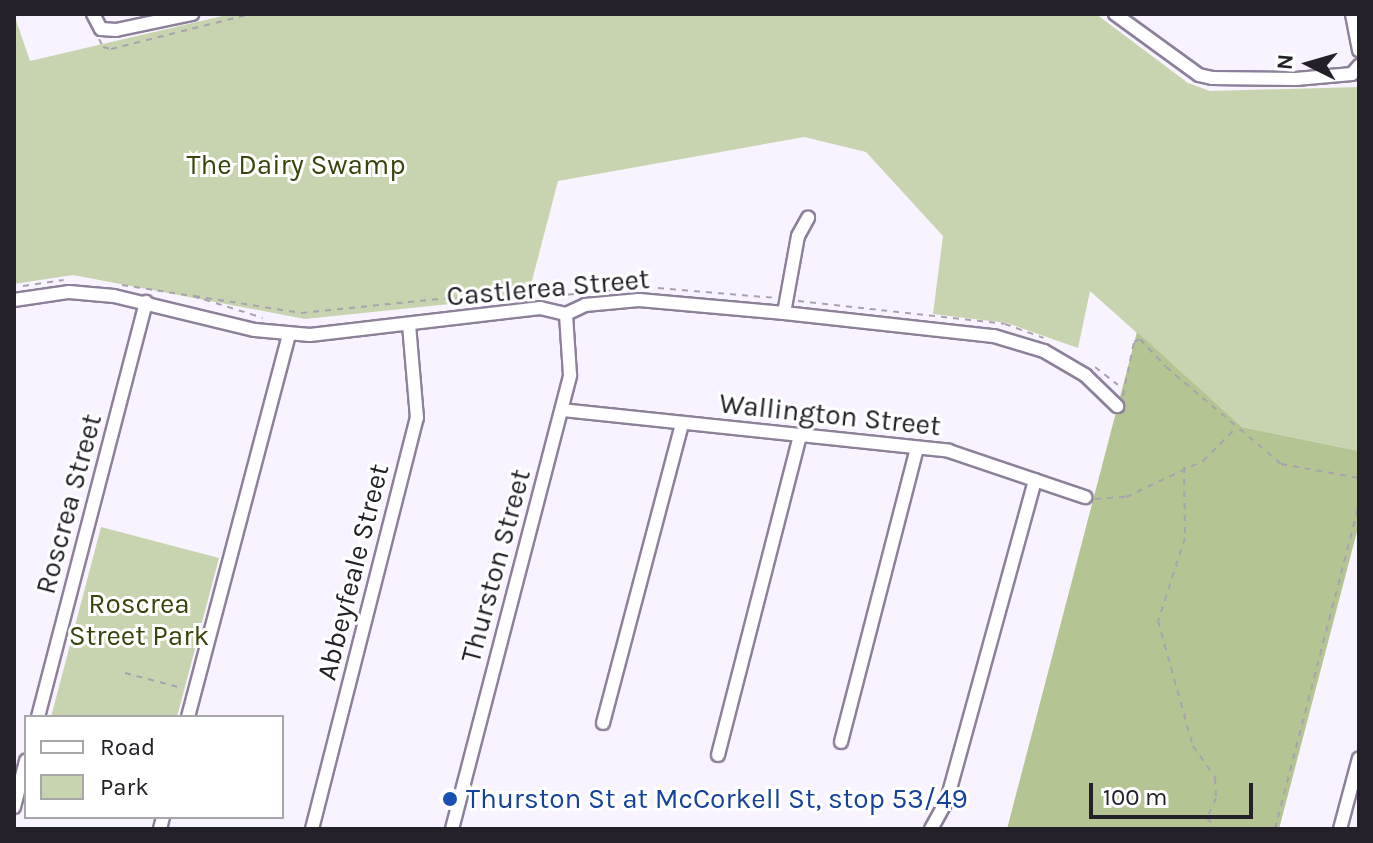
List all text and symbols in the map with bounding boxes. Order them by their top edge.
north arrow [1269,24,1349,104]
text: N [1271,53,1299,71]
park label: The Dairy Swamp [186,148,406,182]
street label: Castlerea Street [445,262,651,314]
street label: Wallington Street [718,387,942,443]
street label: Roscrea Street [29,410,109,598]
street label: Abbeyfeale Street [310,460,396,684]
street label: Thurston Street [454,466,538,666]
park label: Roscrea Street Park [69,587,209,653]
legend [24,715,284,819]
text: Road [100,733,155,761]
scale bar [1093,767,1257,817]
text: Park [100,773,149,801]
place label: Thurston St at McCorkell St, stop 53/49 [466,782,968,816]
text: 100 m [1103,783,1168,811]
marker: Thurston St at McCorkell St, stop 53/49 [441,790,459,808]

